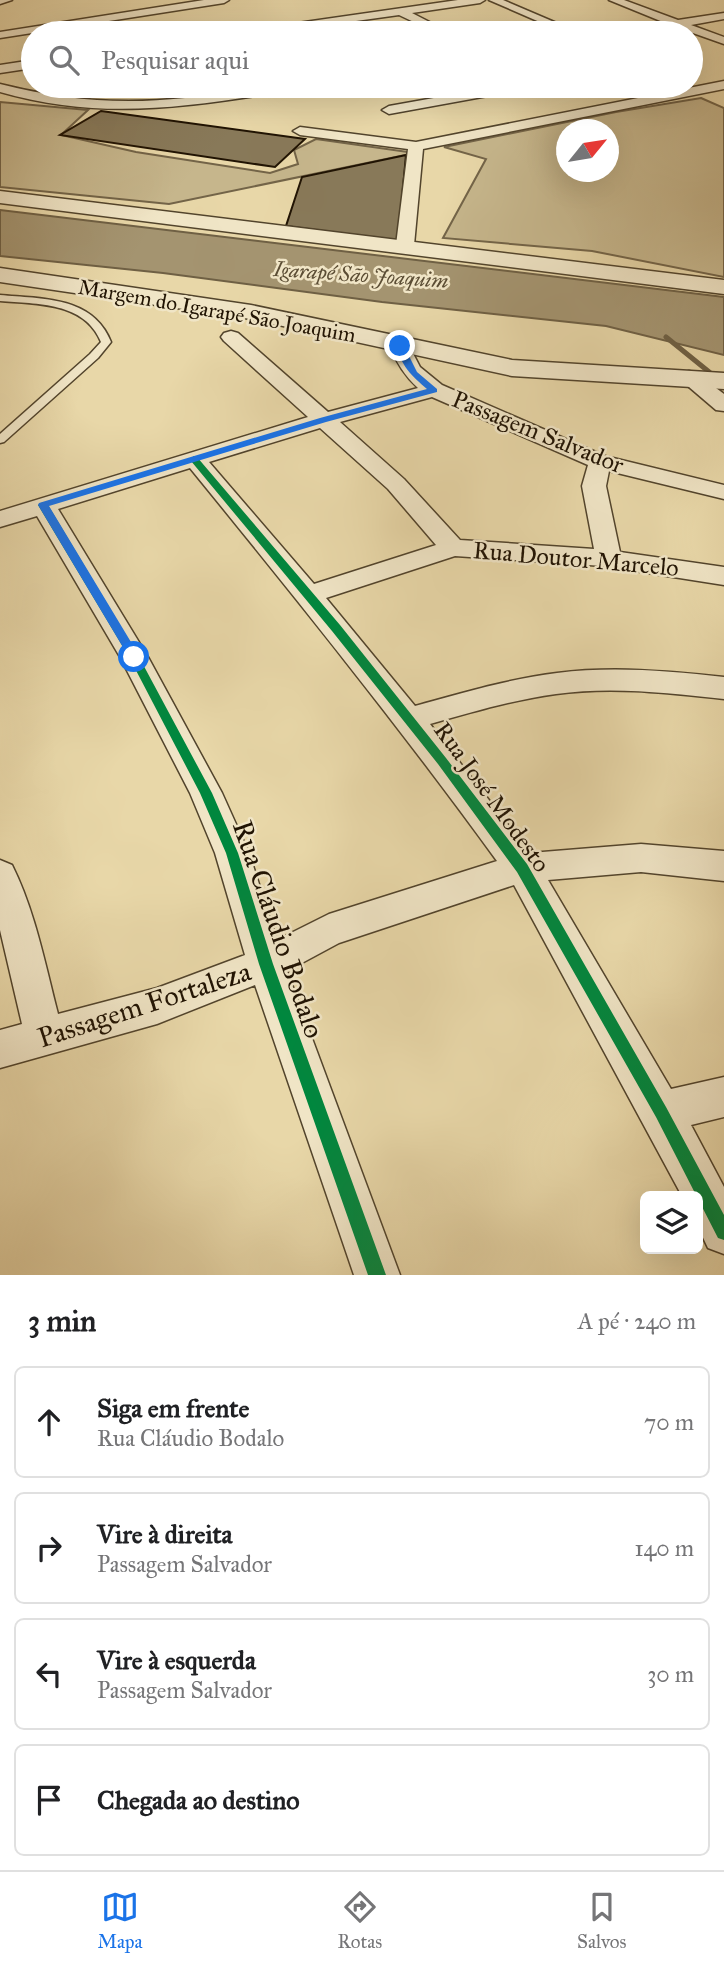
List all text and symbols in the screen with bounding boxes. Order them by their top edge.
search box [21,21,703,98]
icon: search [45,41,83,79]
text: Pesquisar aqui [101,44,249,76]
north arrow [556,119,619,182]
water label: Igarapé São Joaquim [272,256,449,294]
street label: Margem do Igarapé São Joaquim [76,274,358,348]
route end [384,330,415,361]
street label: Passagem Salvador [448,384,628,480]
street label: Rua Doutor Marcelo [472,535,680,583]
route start [118,641,149,672]
street label: Rua José Modesto [427,716,557,878]
street label: Rua Cláudio Bodalo [225,816,332,1043]
street label: Passagem Fortaleza [33,953,255,1055]
map controls [640,1191,703,1254]
button: layers [640,1191,703,1254]
text: 3 min [28,1303,96,1339]
text: A pé · 240 m [578,1307,696,1335]
text: Siga em frente [97,1392,249,1424]
icon: ahead [30,1403,68,1441]
text: 70 m [644,1408,694,1436]
text: Rua Cláudio Bodalo [97,1424,284,1452]
text: Vire à direita [97,1518,233,1550]
icon: right [30,1529,68,1567]
text: 140 m [634,1534,694,1562]
text: Passagem Salvador [97,1550,272,1578]
text: Vire à esquerda [97,1644,256,1676]
icon: left [30,1655,68,1693]
text: 30 m [647,1660,694,1688]
text: Passagem Salvador [97,1676,272,1704]
icon: arrive [30,1781,68,1819]
text: Chegada ao destino [97,1784,300,1816]
tab: Mapa [97,1888,143,1953]
tab: Rotas [338,1888,382,1953]
tab: Salvos [577,1888,627,1953]

